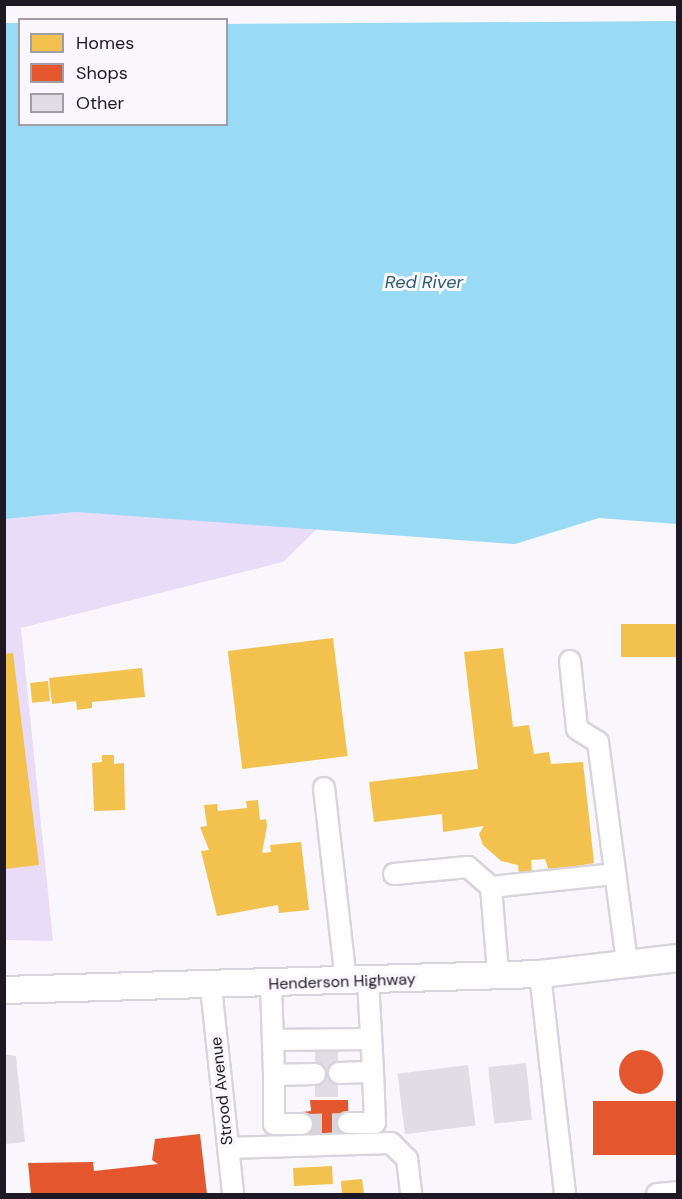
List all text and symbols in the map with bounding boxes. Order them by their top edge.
legend [18,18,228,126]
text: Homes [76,31,134,55]
text: Shops [76,61,128,85]
text: Other [76,91,124,115]
water label: Red River [385,271,463,293]
street label: Henderson Highway [268,970,416,994]
street label: Strood Avenue [207,1036,237,1146]

